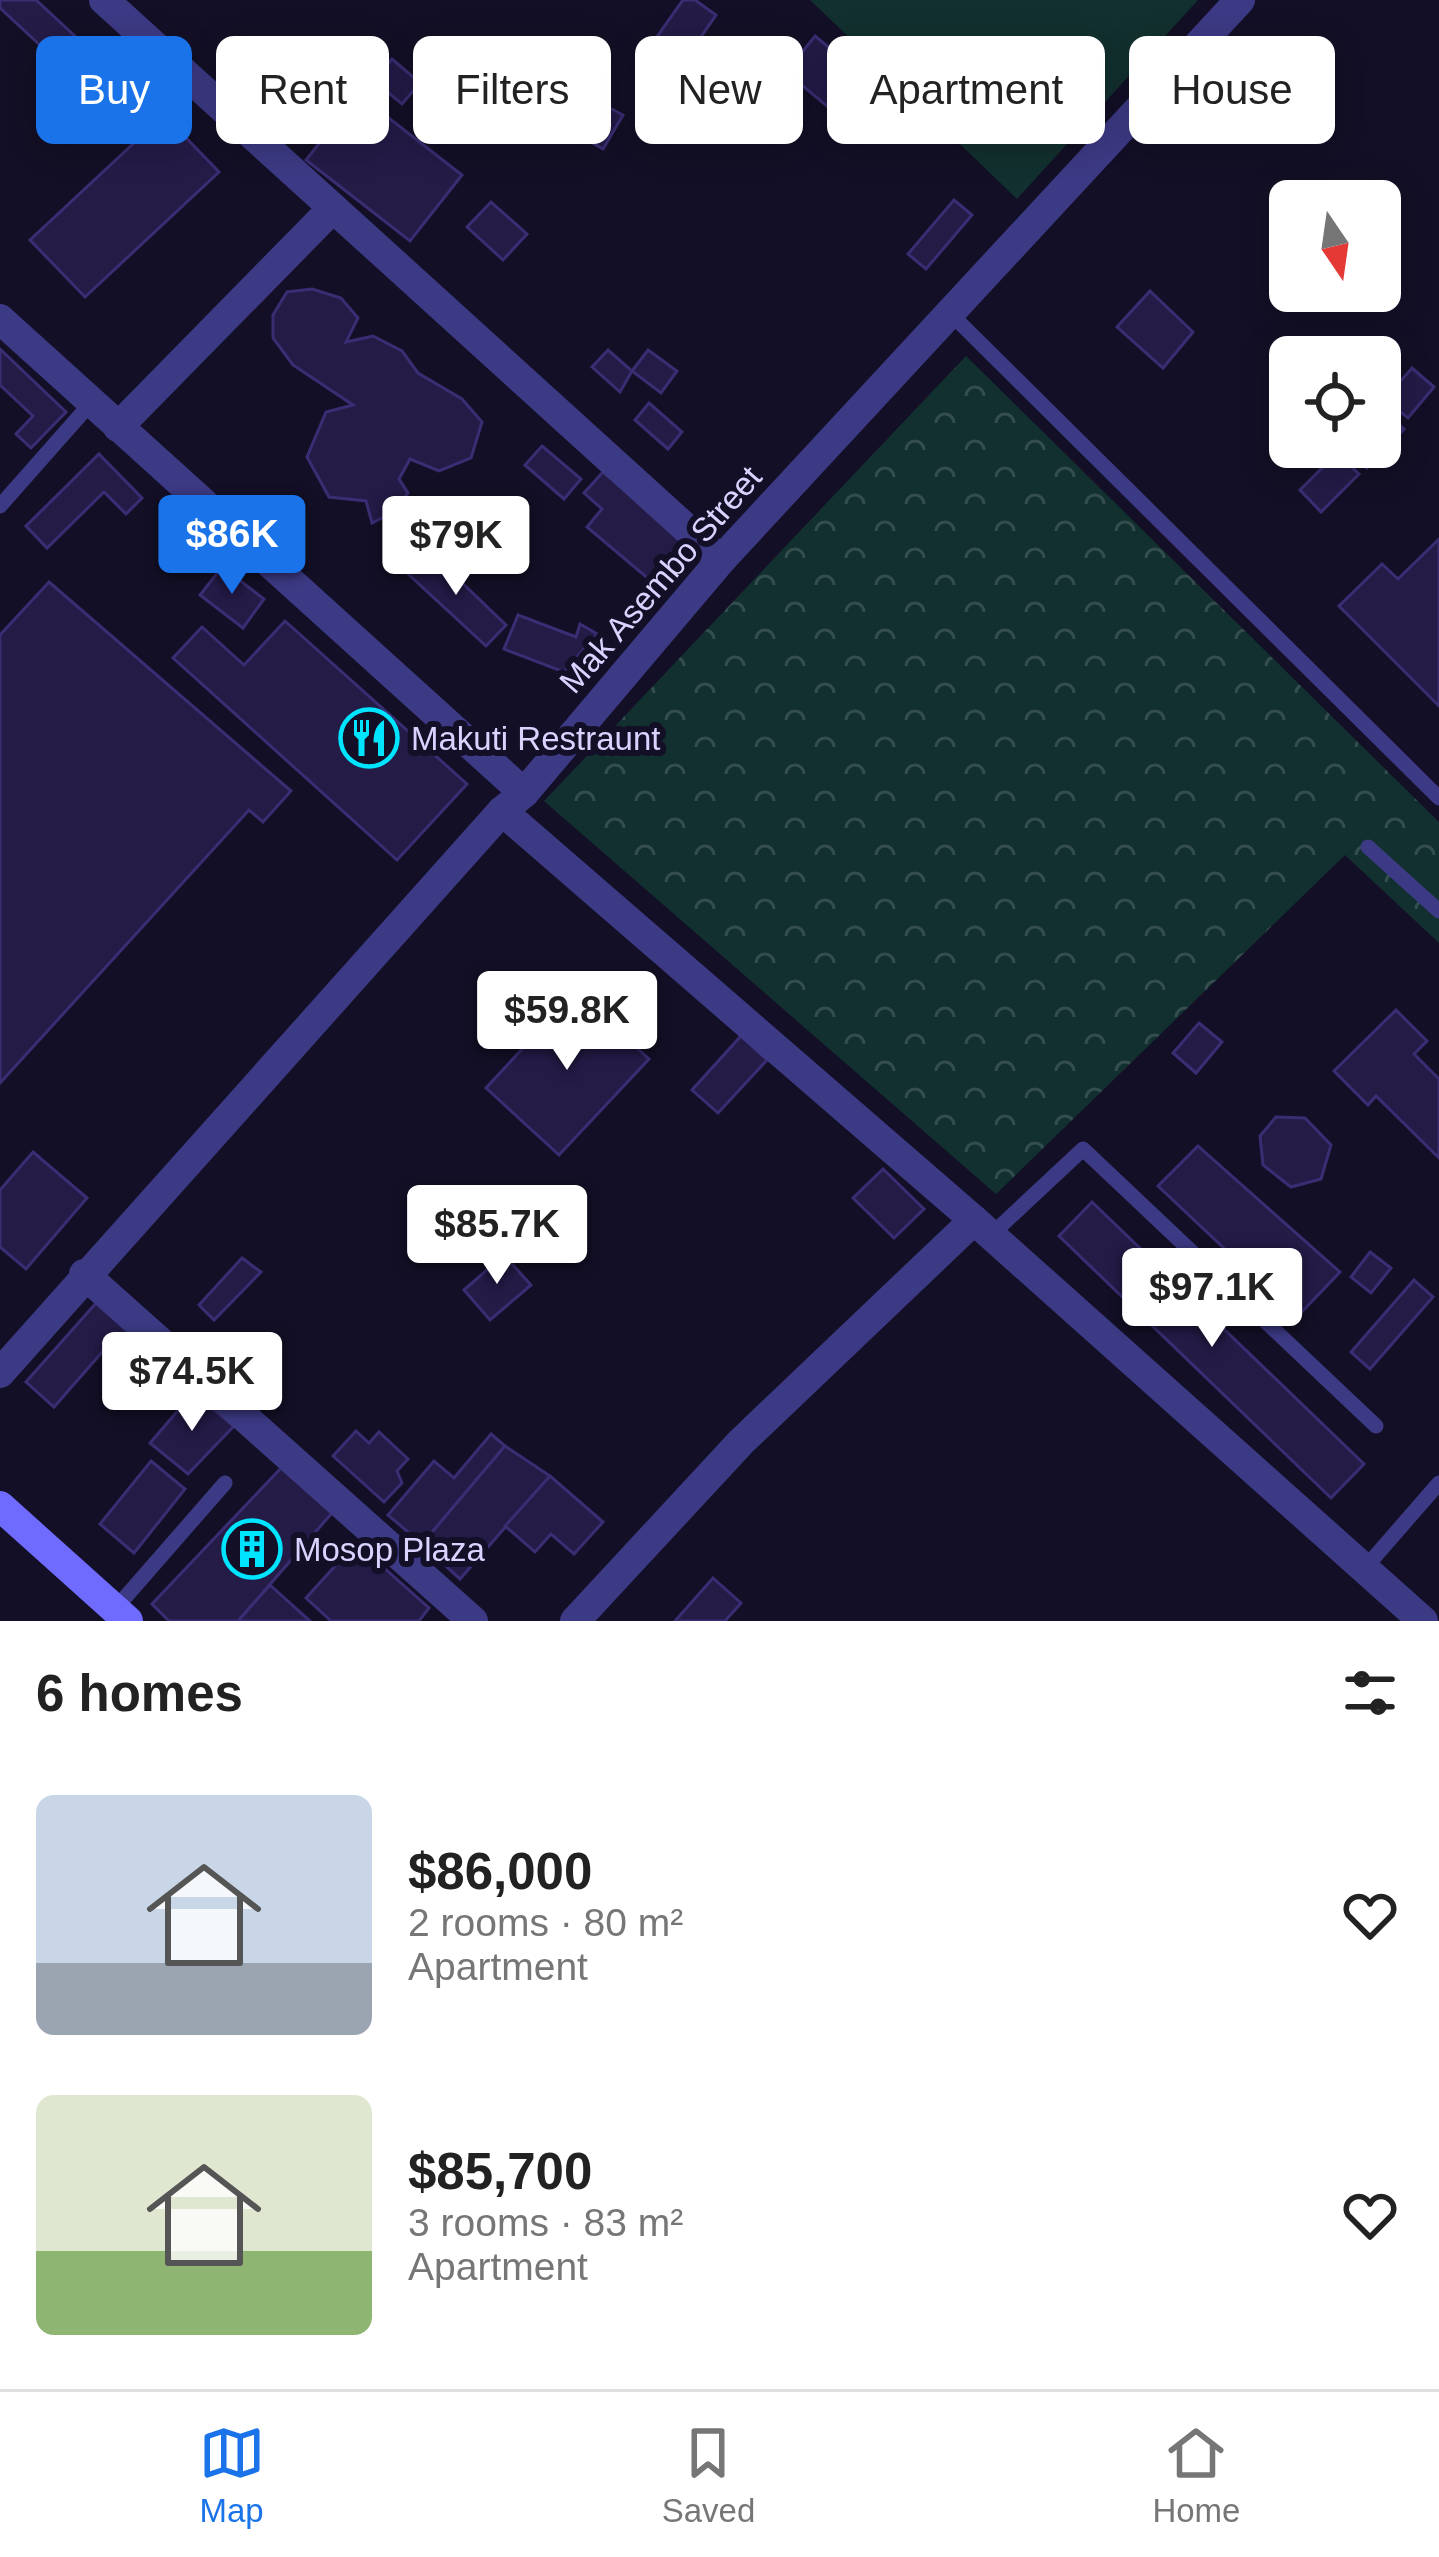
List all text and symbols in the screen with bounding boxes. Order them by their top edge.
chip: Buy [36,36,192,144]
chip: Rent [216,36,389,144]
chip: Filters [413,36,611,144]
chip: New [635,36,803,144]
chip: Apartment [827,36,1105,144]
chip: House [1129,36,1335,144]
north arrow [1269,180,1401,312]
map controls [1269,180,1401,468]
button: locate [1269,336,1401,468]
street label: Mak Asembo Street [552,459,769,700]
pin: $86K [161,495,303,597]
pin: $79K [385,496,527,598]
text: $86K [185,512,279,555]
text: $79K [409,513,503,556]
restaurant icon: Makuti Restraunt [338,707,400,769]
place label: Makuti Restraunt [411,720,660,757]
pin: $59.8K [469,971,665,1073]
text: $59.8K [504,988,630,1031]
pin: $85.7K [399,1185,595,1287]
text: $85.7K [434,1202,560,1245]
pin: $97.1K [1114,1248,1310,1350]
text: $97.1K [1149,1265,1275,1308]
pin: $74.5K [94,1332,290,1434]
text: $74.5K [129,1349,255,1392]
building icon: Mosop Plaza [221,1518,283,1580]
place label: Mosop Plaza [294,1531,485,1568]
icon: filters [1337,1660,1403,1726]
text: 6 homes [36,1665,243,1722]
icon: home [132,1843,276,1987]
text: $86,000 [408,1843,592,1900]
icon: heart [1337,1882,1403,1948]
text: 2 rooms · 80 m² [408,1901,683,1944]
text: Apartment [408,1945,588,1988]
icon: home [132,2143,276,2287]
text: $85,700 [408,2143,592,2200]
icon: heart [1337,2182,1403,2248]
text: 3 rooms · 83 m² [408,2201,683,2244]
text: Apartment [408,2245,588,2288]
tab: Map [199,2420,265,2530]
tab: Saved [662,2420,755,2530]
tab: Home [1152,2420,1240,2530]

